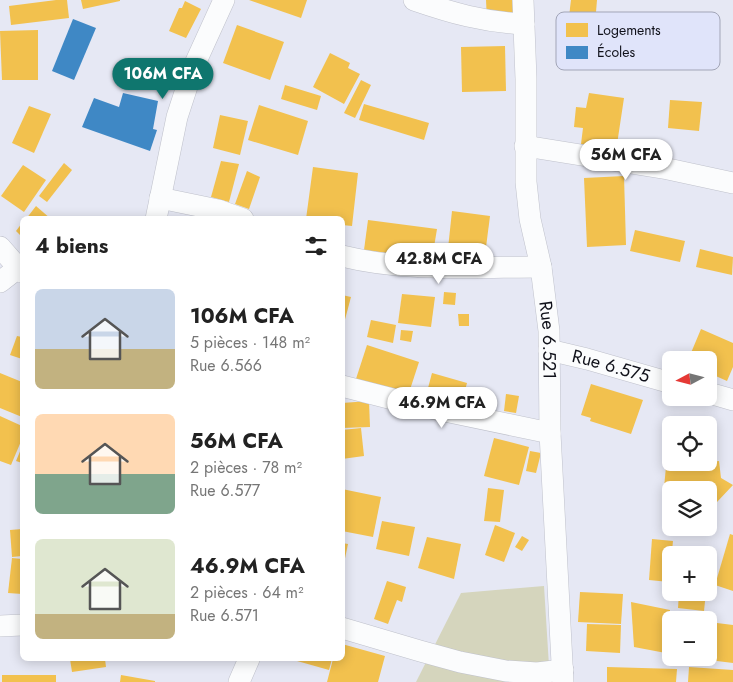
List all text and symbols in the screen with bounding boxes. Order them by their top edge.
legend [556,12,720,70]
text: Logements [597,20,661,40]
text: Écoles [597,42,635,62]
pin: 106M CFA [111,58,215,100]
text: 106M CFA [123,62,203,85]
pin: 56M CFA [580,138,672,181]
text: 56M CFA [591,143,661,166]
text: 4 biens [35,231,108,261]
icon: filters [302,232,330,260]
pin: 42.8M CFA [382,242,496,285]
text: 42.8M CFA [396,247,482,270]
street label: Rue 6.521 [532,299,562,379]
text: 106M CFA [190,301,294,331]
icon: home [75,309,135,369]
text: 5 pièces · 148 m² [190,331,310,354]
street label: Rue 6.575 [569,343,653,389]
north arrow [662,351,718,406]
map controls [662,351,717,666]
text: Rue 6.566 [190,354,262,377]
pin: 46.9M CFA [385,386,499,429]
text: 46.9M CFA [398,391,486,414]
button: locate [662,416,717,471]
text: 56M CFA [190,426,283,456]
icon: home [75,434,135,494]
text: 2 pièces · 78 m² [190,456,302,479]
text: Rue 6.577 [190,479,260,502]
button: layers [662,481,717,536]
button: + [662,546,717,601]
text: 46.9M CFA [190,551,305,581]
icon: home [75,559,135,619]
text: 2 pièces · 64 m² [190,581,304,604]
text: Rue 6.571 [190,604,259,627]
button: − [662,611,717,666]

